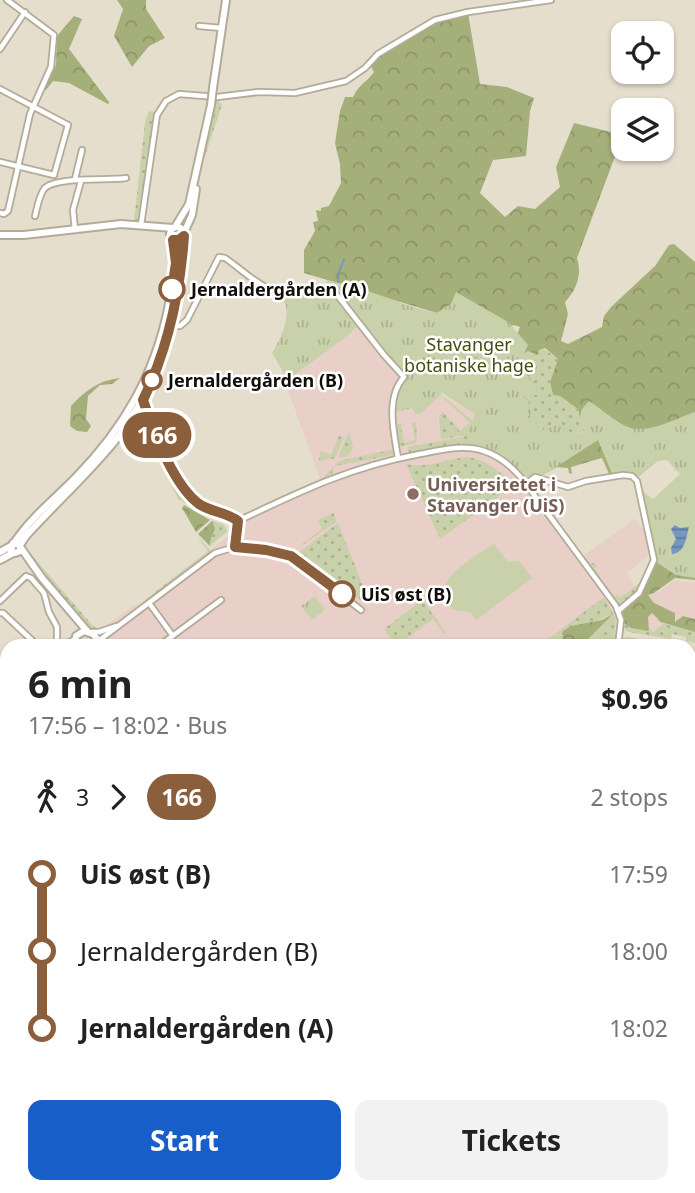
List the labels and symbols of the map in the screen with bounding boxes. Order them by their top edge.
marker: Jernaldergården (A) [159,276,185,302]
place label: Jernaldergården (A) [189,277,367,301]
park label: Stavanger botaniske hage [404,332,534,377]
place label: Jernaldergården (B) [166,368,343,392]
marker: Jernaldergården (B) [142,370,162,390]
line badge: 166 [117,412,197,458]
place label: Universitetet i Stavanger (UiS) [427,472,564,517]
marker: Universitetet i Stavanger (UiS) [405,486,421,502]
marker: UiS øst (B) [329,581,355,607]
place label: UiS øst (B) [361,582,451,606]

